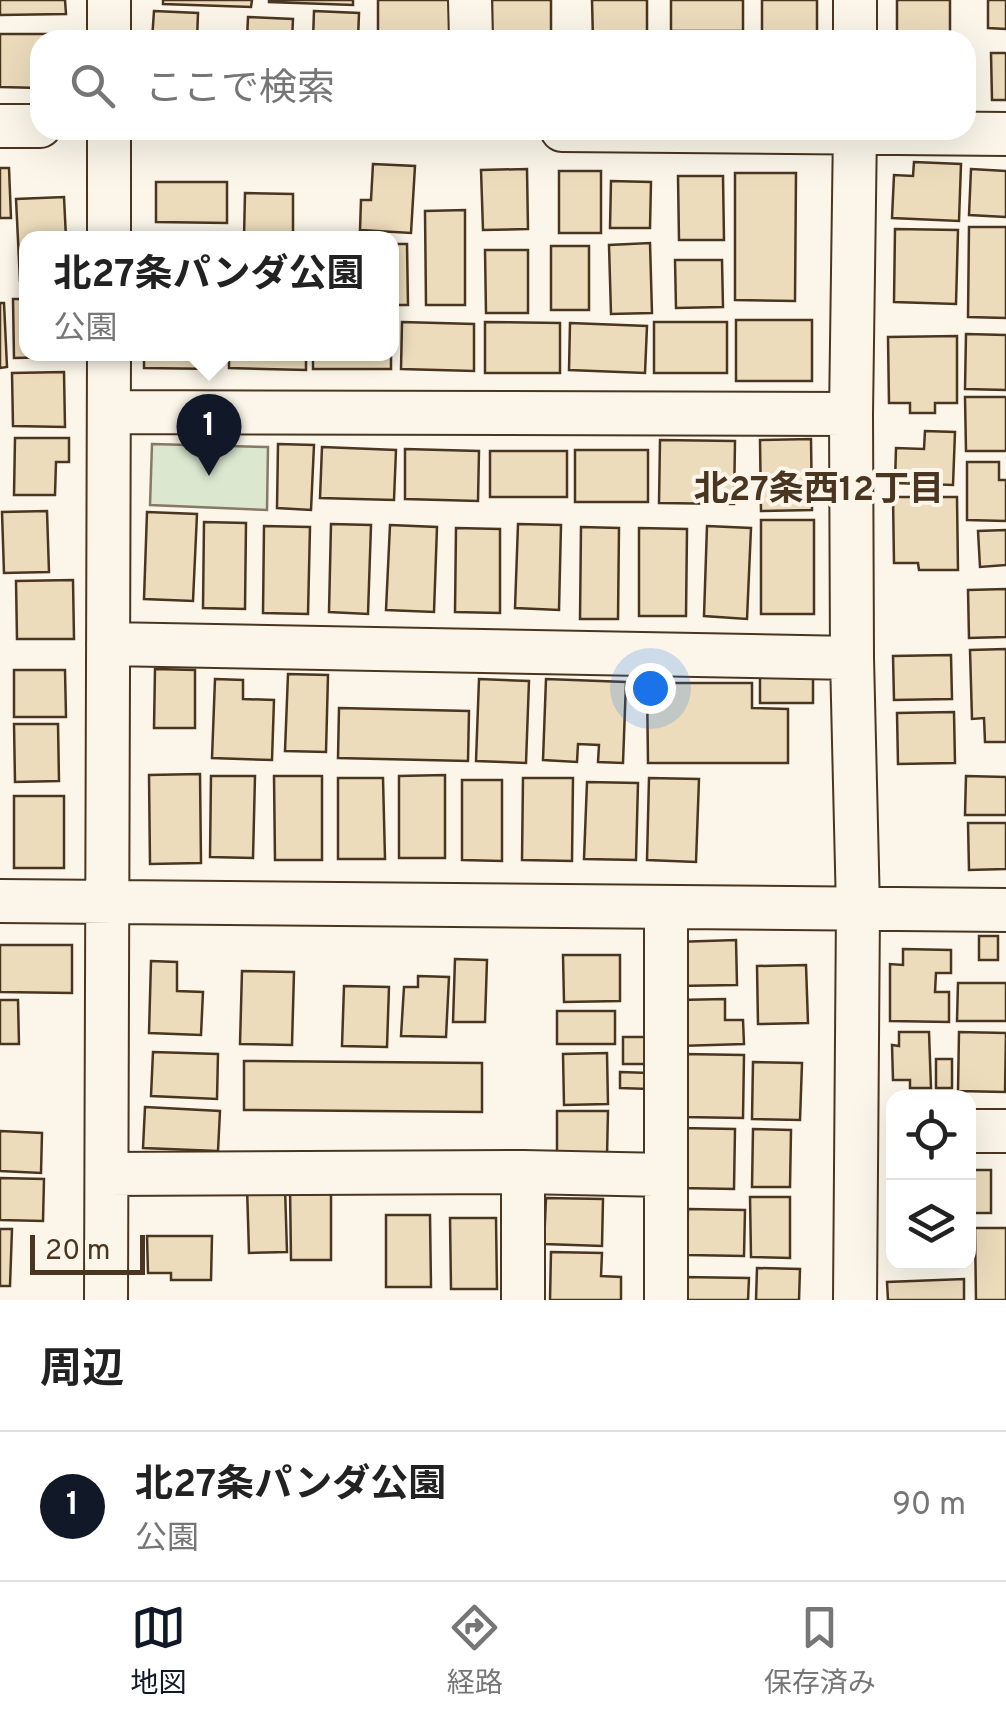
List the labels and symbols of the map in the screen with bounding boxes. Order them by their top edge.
pin: 1 [176,394,242,476]
district label: 北27条西12丁目 [694,469,944,513]
your location [625,663,676,714]
scale bar [30,1230,145,1274]

